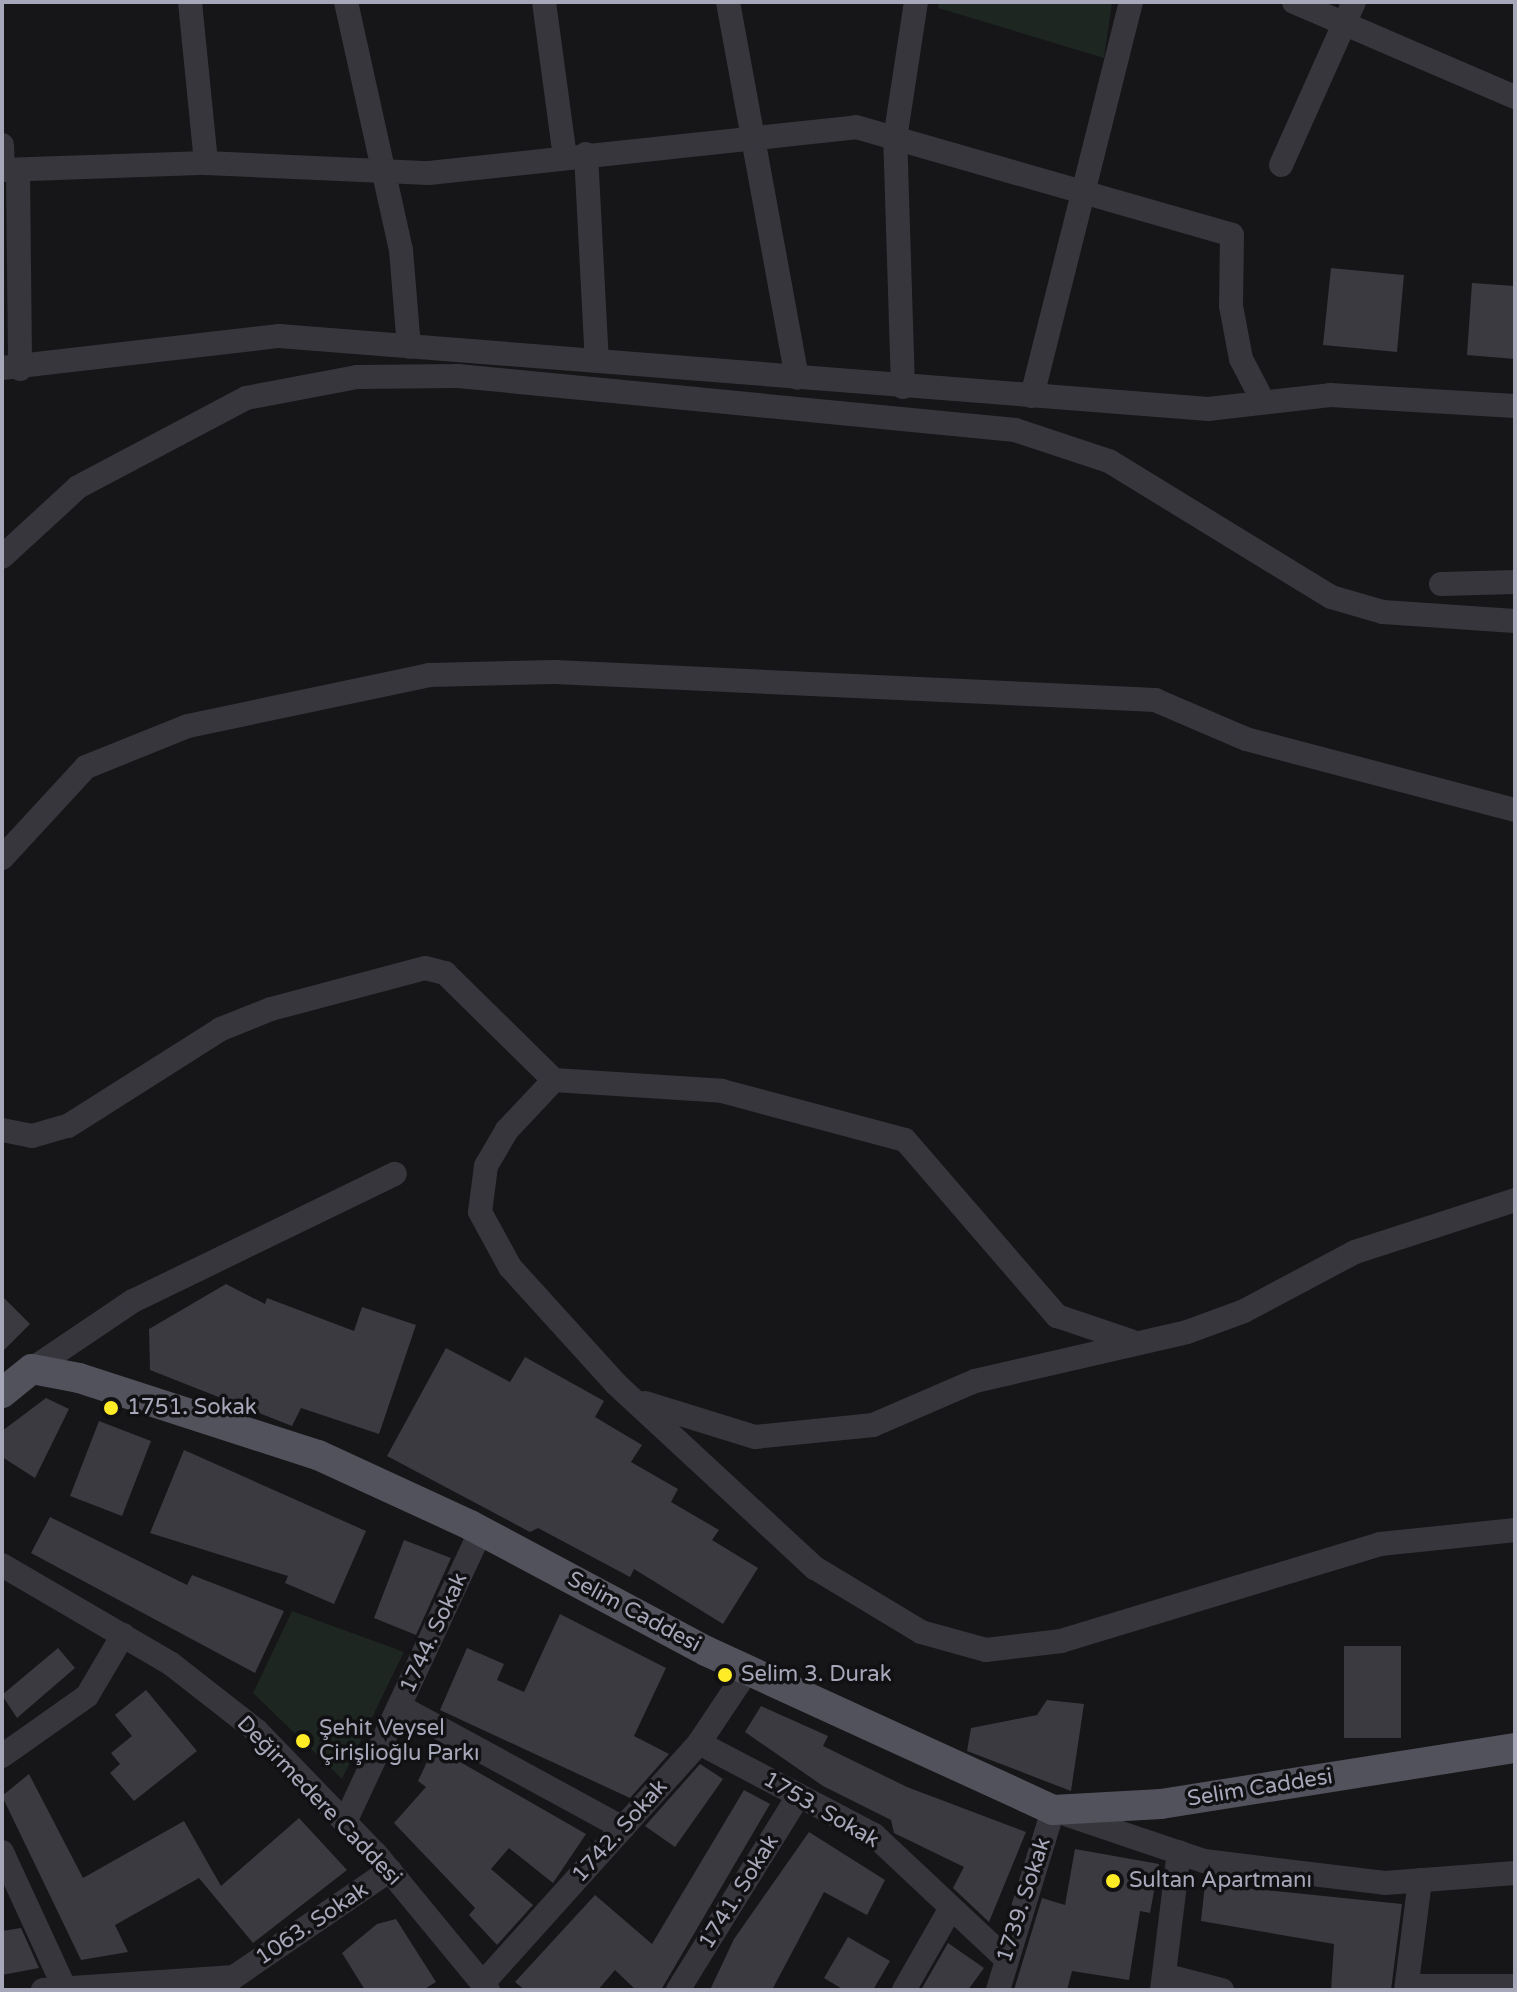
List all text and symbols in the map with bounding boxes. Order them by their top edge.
place label: 1751. Sokak [127,1395,257,1421]
marker: 1751. Sokak [102,1399,120,1417]
street label: Selim Caddesi [563,1566,705,1658]
street label: 1744. Sokak [395,1569,473,1697]
place label: Selim 3. Durak [741,1662,892,1688]
marker: Selim 3. Durak [716,1666,734,1684]
street label: Değirmedere Caddesi [231,1711,407,1891]
place label: Şehit Veysel Çirişlioğlu Parkı [319,1715,480,1766]
marker: Şehit Veysel Çirişlioğlu Parkı [294,1732,312,1750]
street label: Selim Caddesi [1185,1763,1335,1813]
street label: 1753. Sokak [758,1766,884,1854]
street label: 1742. Sokak [567,1774,673,1888]
street label: 1741. Sokak [693,1830,785,1954]
street label: 1739. Sokak [991,1834,1057,1966]
place label: Sultan Apartmanı [1129,1868,1312,1894]
marker: Sultan Apartmanı [1104,1872,1122,1890]
street label: 1063. Sokak [251,1877,373,1971]

